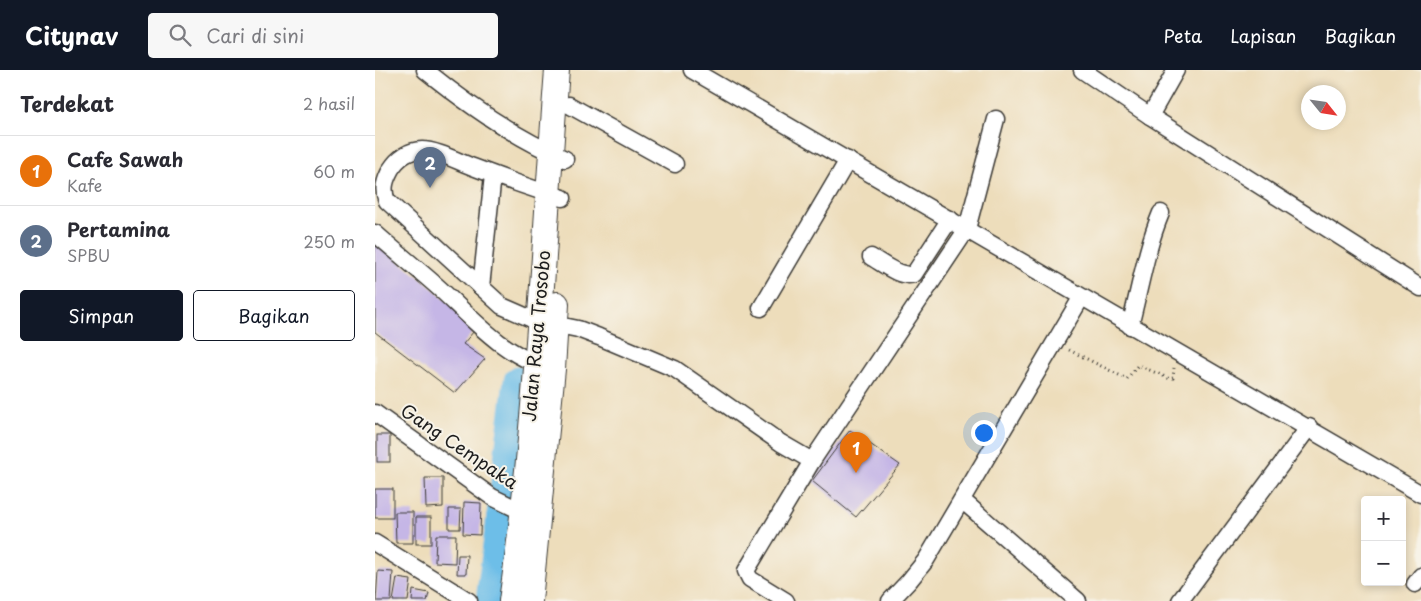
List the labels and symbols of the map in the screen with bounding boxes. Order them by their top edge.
north arrow [1301,85,1346,130]
pin: 2 [414,147,446,188]
street label: Jalan Raya Trosobo [515,249,556,423]
street label: Gang Cempaka [396,396,525,496]
your location [971,420,997,446]
pin: 1 [840,432,872,473]

